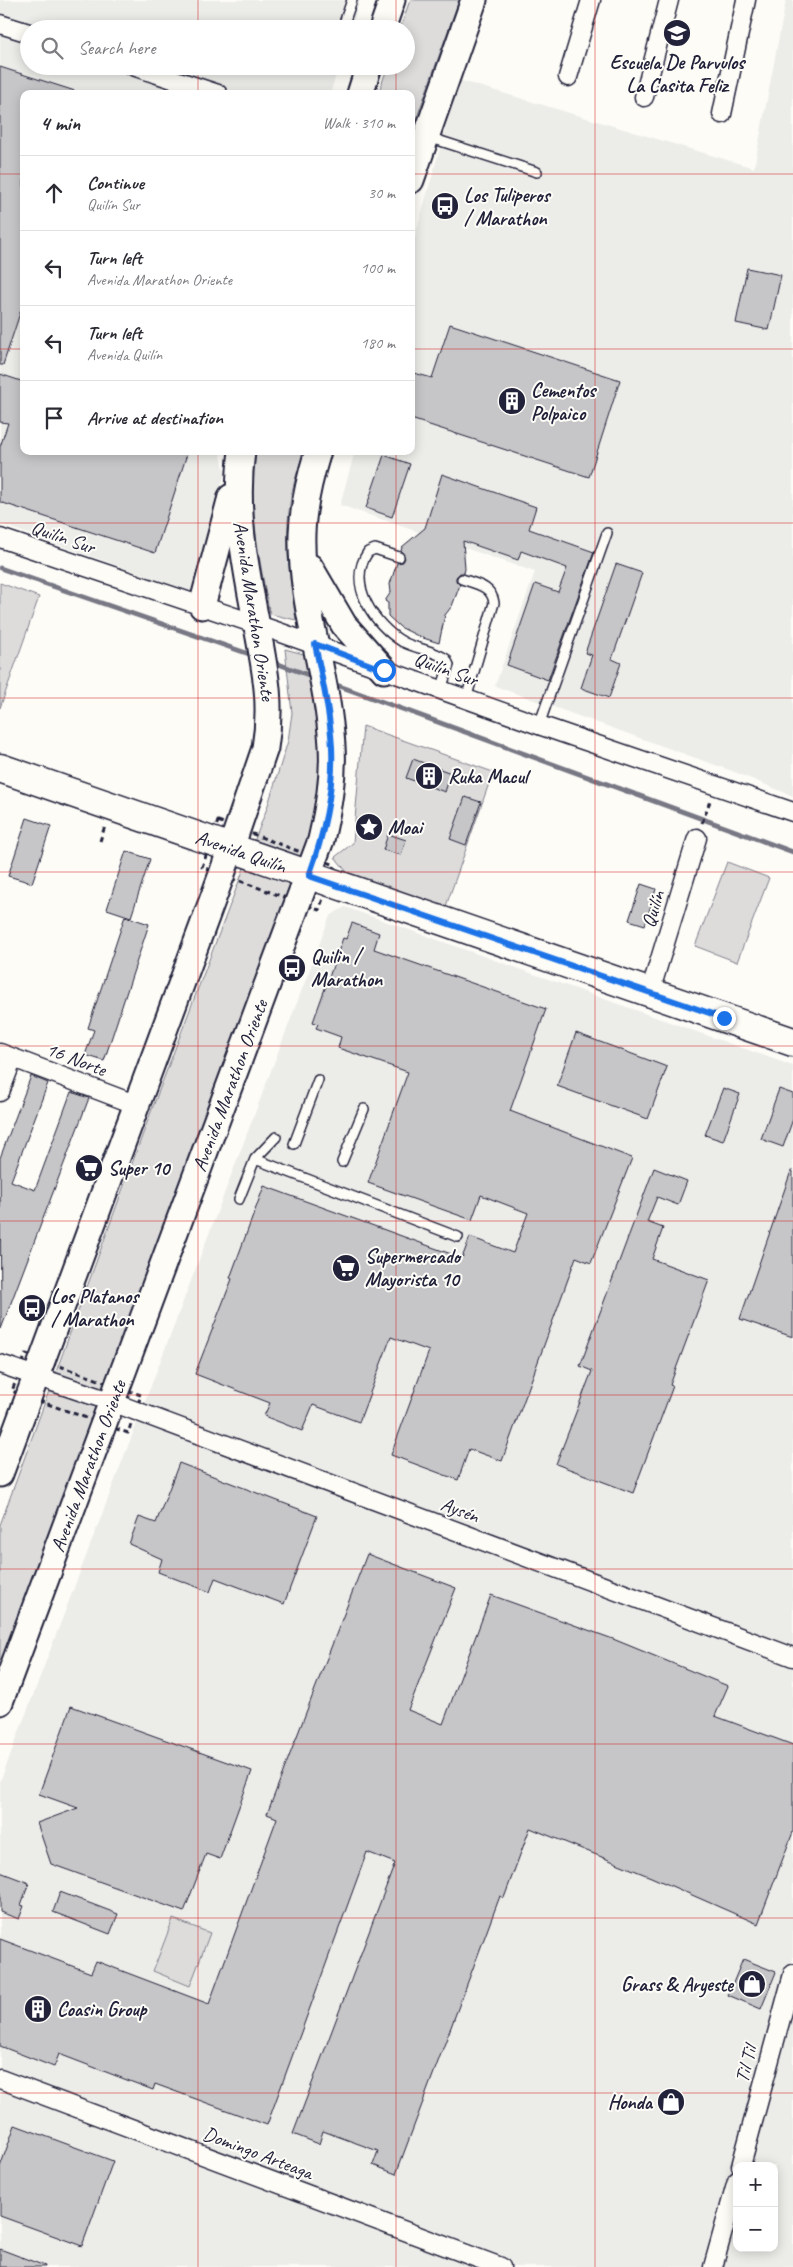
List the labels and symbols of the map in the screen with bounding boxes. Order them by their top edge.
school or university icon: Escuela De Parvulos La Casita Feliz [662,18,692,48]
place label: Escuela De Parvulos La Casita Feliz [610,50,746,98]
place label: Los Tuliperos / Marathon [464,183,552,231]
bus stop icon: Los Tuliperos / Marathon [430,191,460,221]
place label: Cementos Polpaico [531,378,597,426]
building icon: Cementos Polpaico [497,386,527,416]
street label: Quilín Sur [28,514,100,560]
street label: Avenida Marathon Oriente [227,520,281,704]
street label: Quilín Sur [411,646,483,693]
route start [373,659,396,682]
building icon: Ruka Macul [414,761,444,791]
place label: Ruka Macul [448,764,531,789]
place icon: Moai [354,812,384,842]
place label: Moai [388,815,425,840]
street label: Avenida Quilín [192,824,291,879]
street label: Quilín [636,887,671,930]
place label: Quilin / Marathon [311,944,383,992]
bus stop icon: Quilin / Marathon [277,953,307,983]
street label: Avenida Marathon Oriente [186,995,273,1175]
route end [713,1007,736,1030]
street label: 16 Norte [42,1036,111,1082]
supermarket icon: Super 10 [74,1153,104,1183]
place label: Super 10 [108,1156,171,1181]
place label: Supermercado Mayorista 10 [365,1244,462,1292]
supermarket icon: Supermercado Mayorista 10 [331,1253,361,1283]
place label: Los Platanos / Marathon [51,1284,140,1332]
bus stop icon: Los Platanos / Marathon [17,1293,47,1323]
street label: Avenida Marathon Oriente [45,1375,132,1555]
street label: Aysén [437,1491,484,1529]
shop icon: Grass & Aryeste [737,1969,767,1999]
place label: Grass & Aryeste [621,1972,734,1998]
building icon: Coasin Group [23,1994,53,2024]
place label: Coasin Group [57,1997,148,2022]
street label: Til Til [729,2039,764,2085]
shop icon: Honda [656,2087,686,2117]
place label: Honda [608,2090,654,2115]
street label: Domingo Arteaga [200,2121,318,2186]

